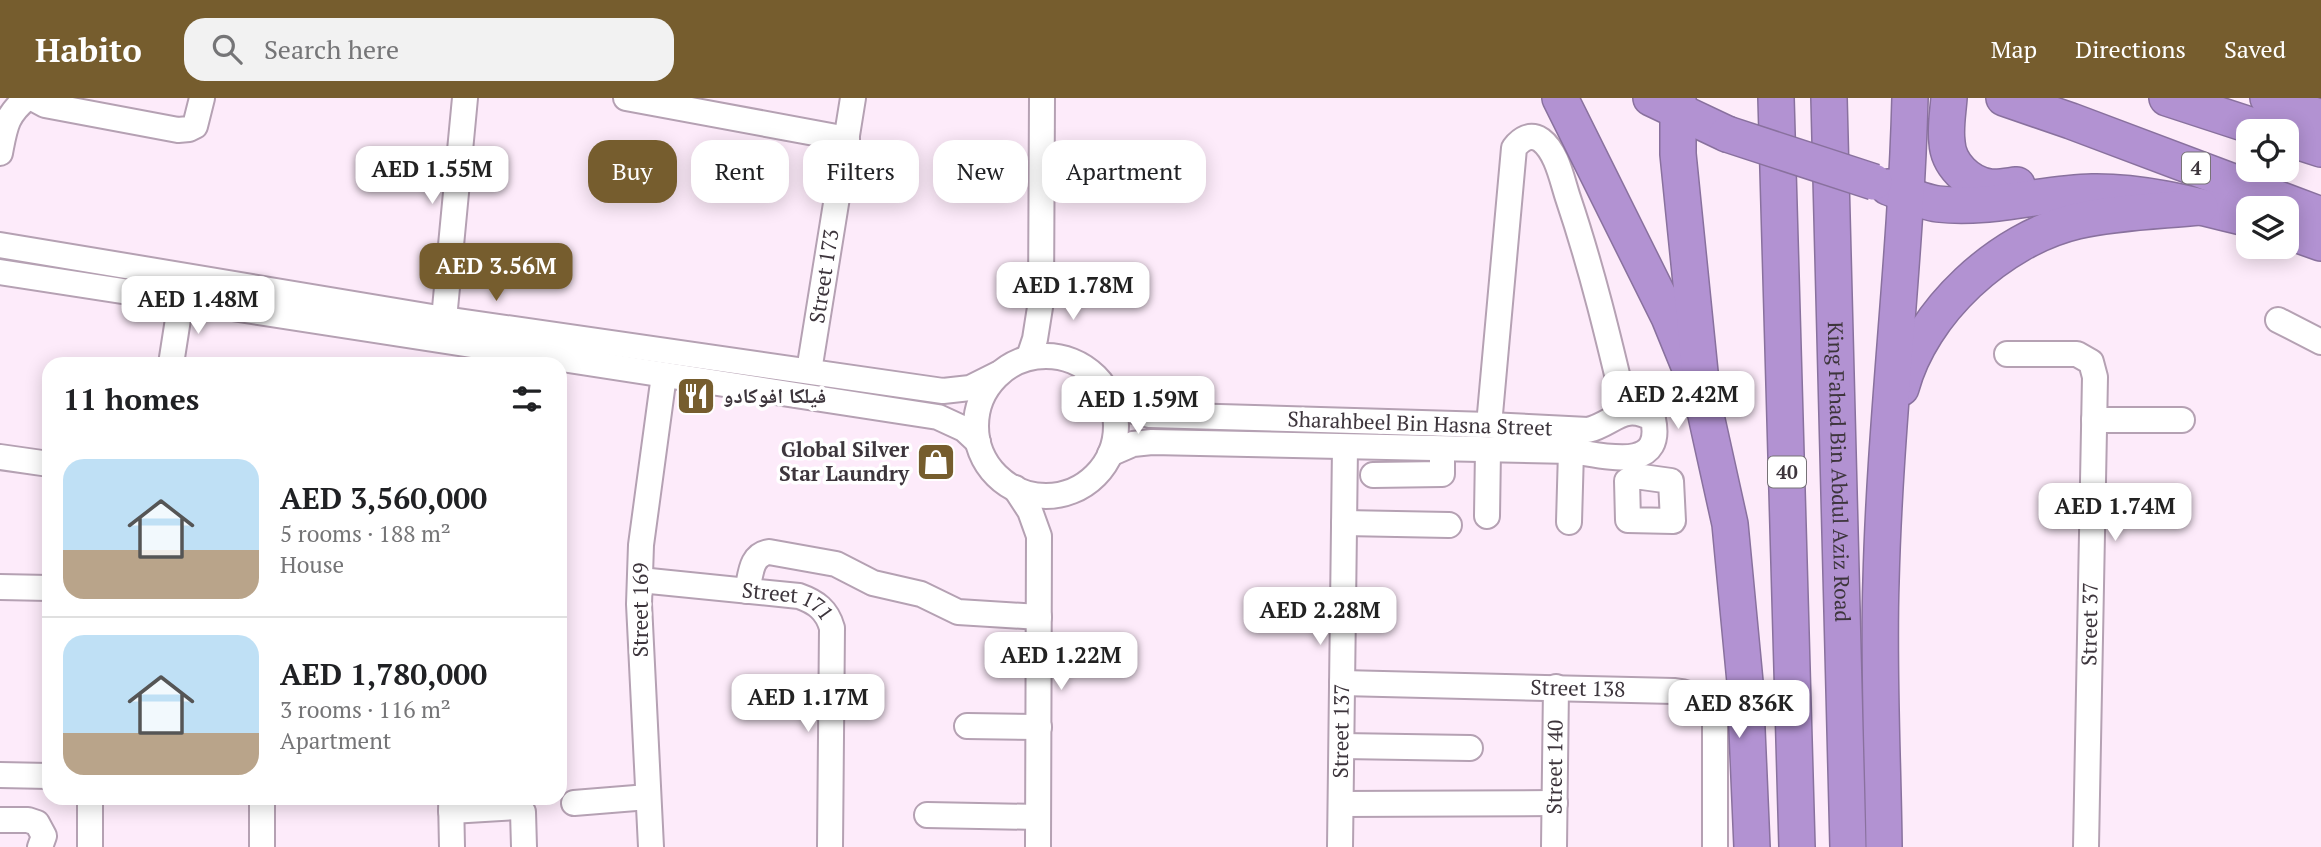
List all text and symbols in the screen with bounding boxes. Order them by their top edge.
search box [184,18,674,81]
text: Habito [35,28,142,71]
icon: search [208,30,246,68]
text: Search here [264,32,399,66]
text: Map [1991,33,2037,65]
text: Directions [2075,33,2186,65]
text: Saved [2224,33,2286,65]
map controls [2236,119,2299,259]
button: locate [2236,119,2299,182]
chip: Buy [588,140,677,203]
chip: Rent [691,140,789,203]
chip: Filters [803,140,919,203]
chip: New [933,140,1028,203]
chip: Apartment [1042,140,1206,203]
pin: AED 1.55M [352,146,512,206]
road number: 4 [2182,152,2210,184]
text: AED 1.55M [372,153,492,184]
button: layers [2236,196,2299,259]
street label: Street 173 [802,227,845,325]
pin: AED 3.56M [416,244,576,303]
text: AED 3.56M [436,250,556,281]
pin: AED 1.78M [993,262,1153,322]
text: AED 1.78M [1013,269,1133,300]
pin: AED 1.48M [118,276,278,336]
text: AED 1.48M [138,283,258,314]
street label: King Fahad Bin Abdul Aziz Road [1822,321,1857,623]
pin: AED 2.42M [1598,372,1758,431]
restaurant icon: فيلكا افوكادو [675,375,717,417]
pin: AED 1.59M [1058,376,1218,436]
text: AED 2.42M [1618,378,1738,409]
text: 11 homes [63,379,199,419]
icon: filters [508,380,546,418]
place label: فيلكا افوكادو [723,381,826,409]
text: AED 1.59M [1078,383,1198,414]
street label: Sharahbeel Bin Hasna Street [1287,404,1553,442]
place label: Global Silver Star Laundry [779,435,910,487]
shop icon: Global Silver Star Laundry [915,441,957,483]
road number: 40 [1768,456,1806,488]
text: AED 3,560,000 [280,478,487,518]
pin: AED 1.74M [2035,484,2195,543]
icon: home [119,487,203,571]
text: AED 1.74M [2055,490,2175,521]
text: 5 rooms · 188 m² [280,518,451,549]
text: House [280,549,344,580]
street label: Street 169 [626,563,654,657]
street label: Street 171 [741,575,841,626]
street label: Street 37 [2074,582,2104,666]
pin: AED 2.28M [1240,588,1400,647]
text: AED 2.28M [1260,594,1380,625]
pin: AED 1.22M [981,632,1141,692]
text: AED 1.22M [1001,639,1121,670]
text: AED 1,780,000 [280,654,487,694]
icon: home [119,663,203,747]
street label: Street 138 [1530,673,1626,703]
pin: AED 1.17M [728,674,888,734]
pin: AED 836K [1667,680,1811,740]
text: AED 1.17M [748,681,868,712]
street label: Street 137 [1326,683,1355,779]
text: AED 836K [1684,687,1794,718]
text: 3 rooms · 116 m² [280,694,451,725]
street label: Street 140 [1539,719,1569,815]
text: Apartment [280,725,391,756]

